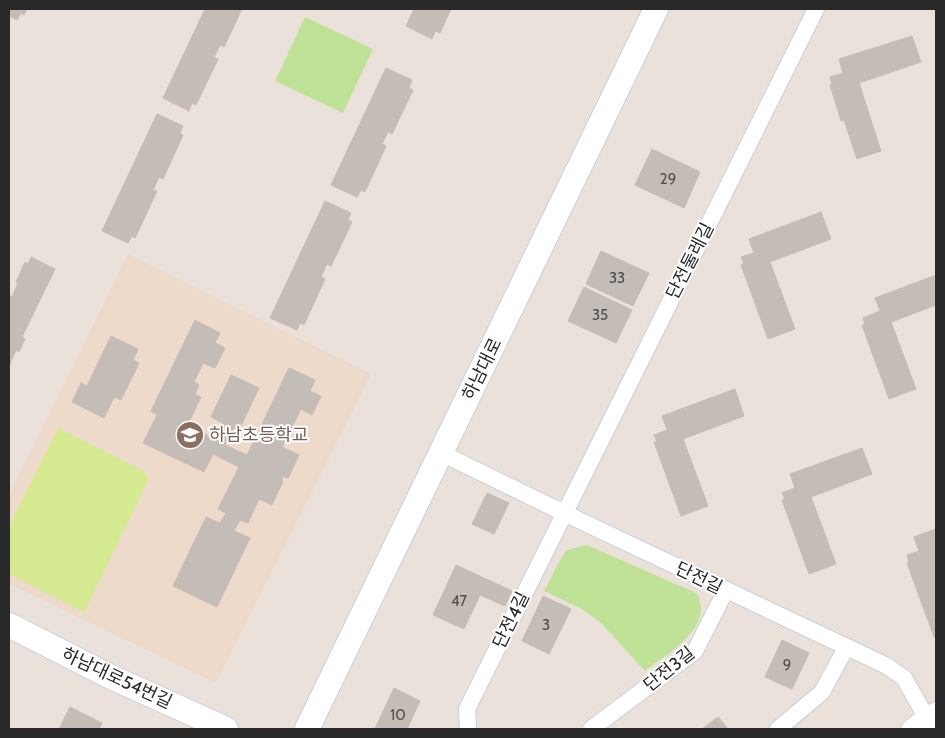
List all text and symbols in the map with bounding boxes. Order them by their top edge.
house number: 29 [660,170,676,188]
street label: 단전둘레길 [661,219,719,303]
house number: 33 [609,269,625,287]
house number: 35 [592,306,608,324]
street label: 하남대로 [458,334,506,404]
school or university icon: 하남초등학교 [175,420,205,450]
place label: 하남초등학교 [209,424,308,446]
street label: 단전길 [672,557,726,599]
street label: 단전4길 [488,588,534,652]
house number: 47 [451,592,468,610]
house number: 3 [542,616,550,634]
street label: 단전3길 [639,642,699,696]
street label: 하남대로54번길 [58,643,176,713]
house number: 9 [783,656,791,674]
house number: 10 [390,706,406,724]

